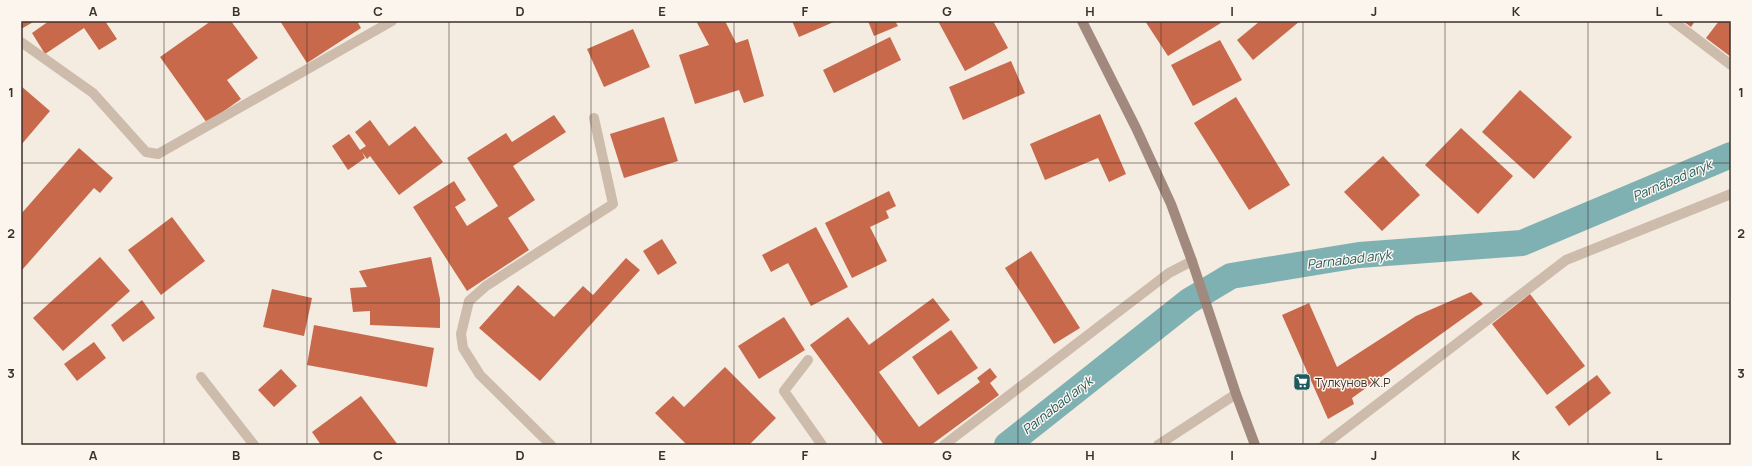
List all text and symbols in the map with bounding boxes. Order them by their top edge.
text: A [89,2,98,20]
text: B [232,2,240,20]
text: C [373,2,383,20]
text: D [515,2,525,20]
text: E [658,2,666,20]
text: F [802,2,809,20]
text: G [942,2,952,20]
text: H [1085,2,1095,20]
text: I [1230,2,1234,20]
text: J [1371,2,1377,20]
text: K [1512,2,1521,20]
text: L [1656,2,1663,20]
text: 1 [8,83,14,101]
text: 1 [1738,83,1744,101]
water label: Parnabad aryk [1629,154,1717,205]
text: 2 [7,224,15,242]
text: 2 [1737,224,1745,242]
water label: Parnabad aryk [1306,245,1395,273]
text: 3 [7,364,15,382]
text: 3 [1737,364,1745,382]
water label: Parnabad aryk [1018,370,1098,438]
supermarket icon: Тулкунов Ж.Р [1292,372,1312,392]
place label: Тулкунов Ж.Р [1315,374,1391,391]
text: A [89,446,98,464]
text: B [232,446,240,464]
text: C [373,446,383,464]
text: D [515,446,525,464]
text: E [658,446,666,464]
text: F [802,446,809,464]
text: G [942,446,952,464]
text: H [1085,446,1095,464]
text: I [1230,446,1234,464]
text: J [1371,446,1377,464]
text: K [1512,446,1521,464]
text: L [1656,446,1663,464]

